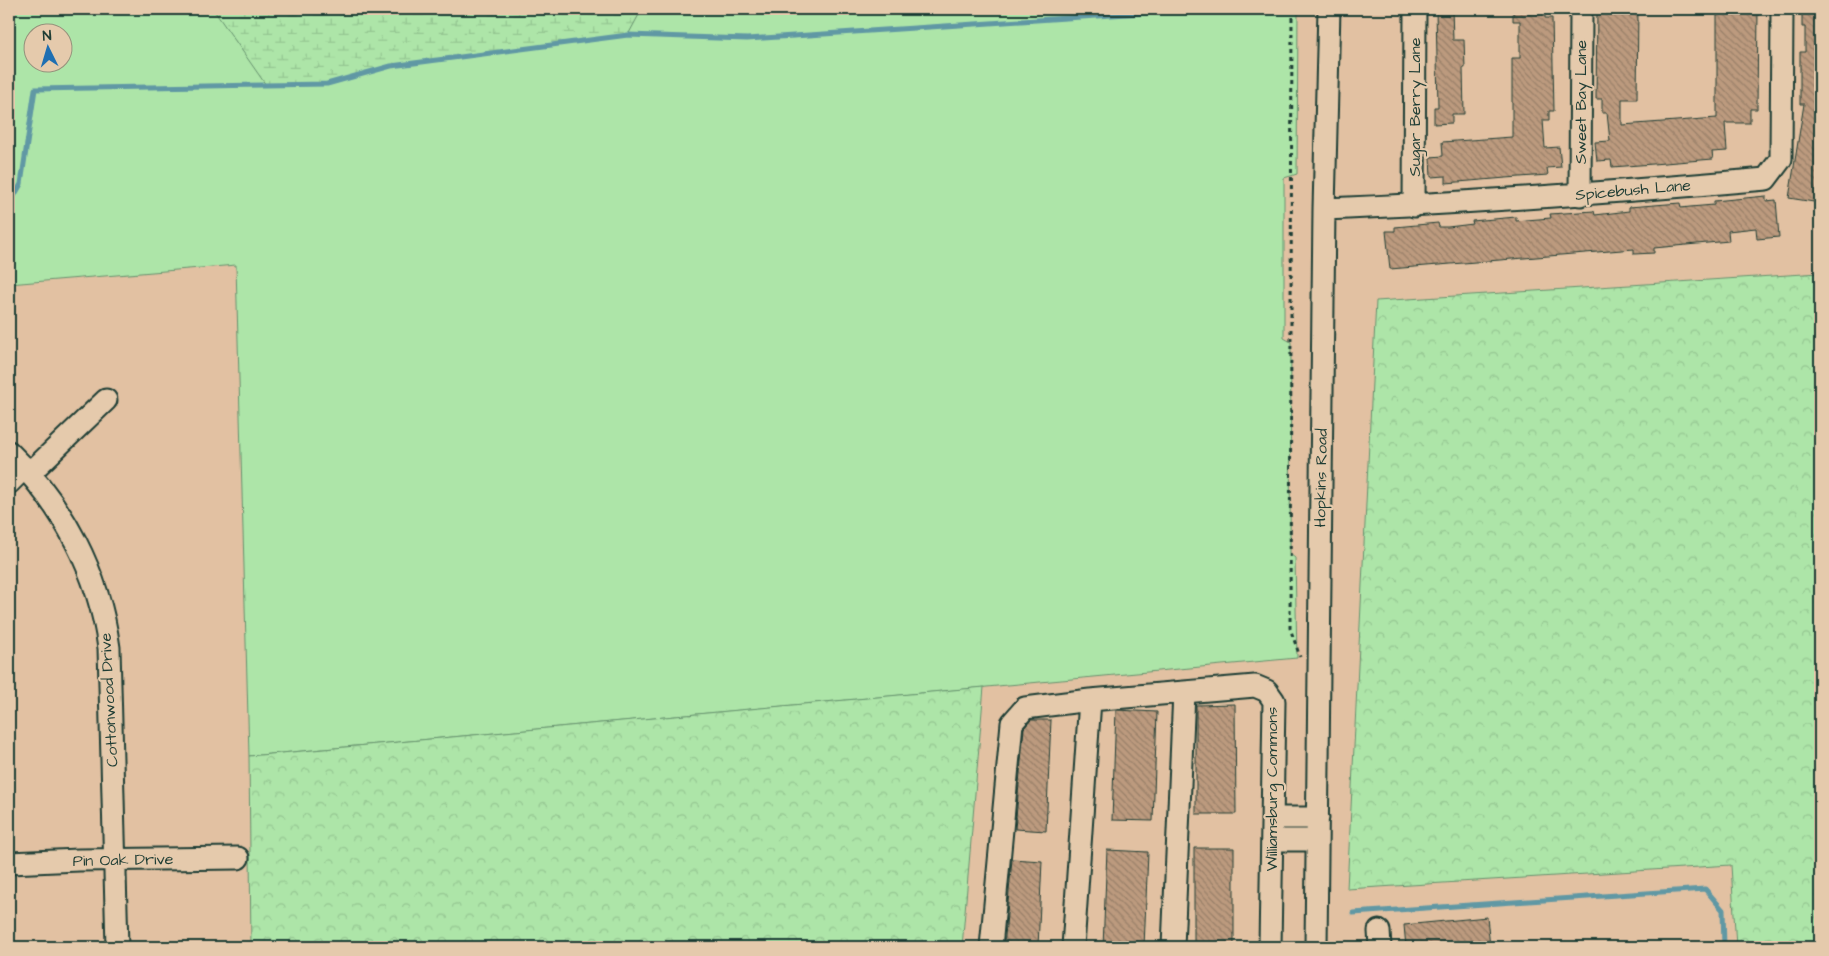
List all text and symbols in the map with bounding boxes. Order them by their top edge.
north arrow [22,22,72,72]
text: N [42,26,52,46]
street label: Sugar Berry Lane [1404,37,1427,176]
street label: Sweet Bay Lane [1570,40,1593,164]
street label: Spicebush Lane [1574,174,1692,206]
street label: Hopkins Road [1309,428,1333,528]
street label: Cottonwood Drive [94,632,124,768]
street label: Williamsburg Commons [1261,707,1284,871]
street label: Pin Oak Drive [72,848,174,872]

